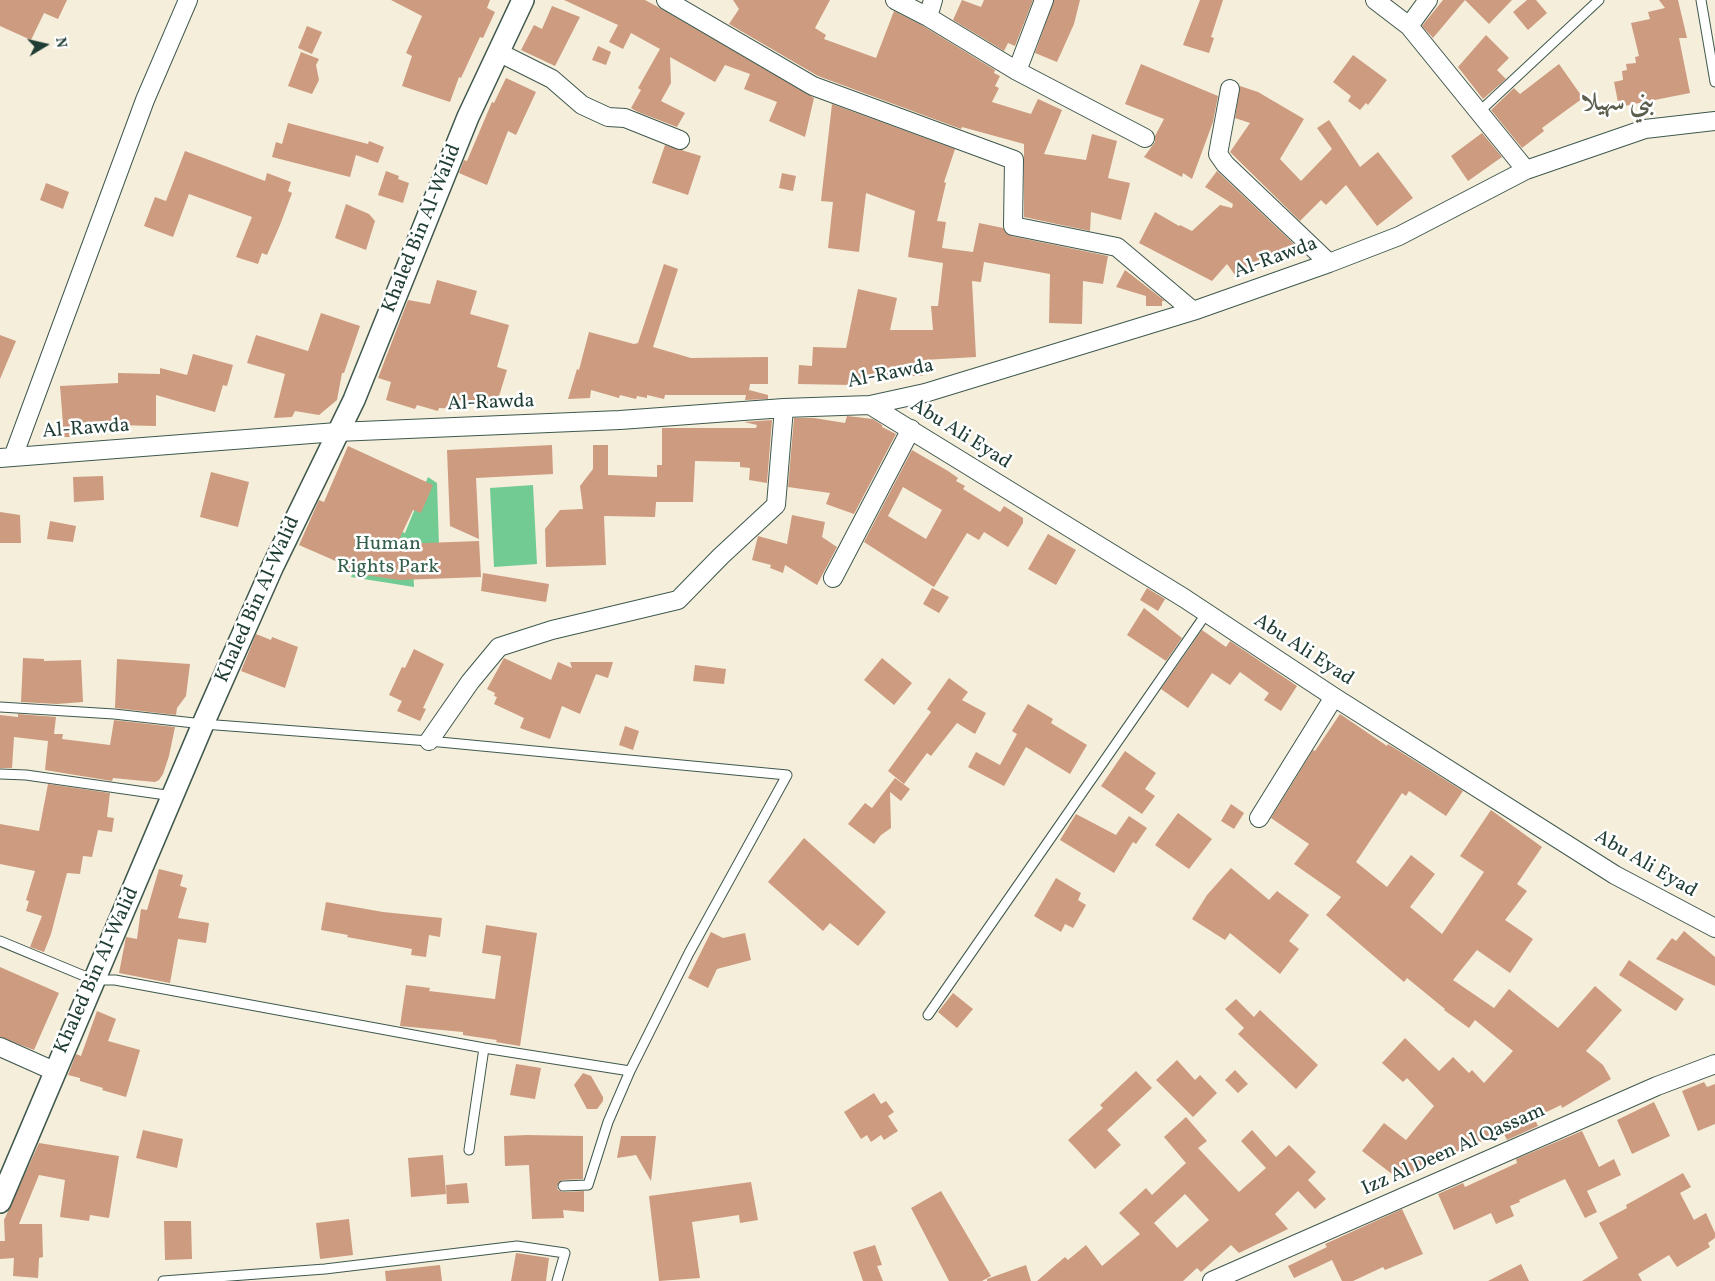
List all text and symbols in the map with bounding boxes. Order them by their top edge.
north arrow [20,20,70,70]
text: N [50,36,70,49]
district label: بني سهيلا [1581,90,1655,120]
street label: Khaled Bin Al-Walid [378,141,468,317]
street label: Al-Rawda [1231,233,1321,285]
street label: Al-Rawda [846,355,936,395]
street label: Al-Rawda [447,390,535,418]
street label: Abu Ali Eyad [905,394,1015,476]
street label: Al-Rawda [42,415,130,445]
street label: Khaled Bin Al-Walid [212,513,306,687]
park label: Human Rights Park [337,533,439,580]
street label: Abu Ali Eyad [1248,610,1358,692]
street label: Abu Ali Eyad [1589,826,1701,904]
street label: Khaled Bin Al-Walid [51,884,145,1058]
street label: Izz Al Deen Al Qassam [1359,1100,1549,1202]

